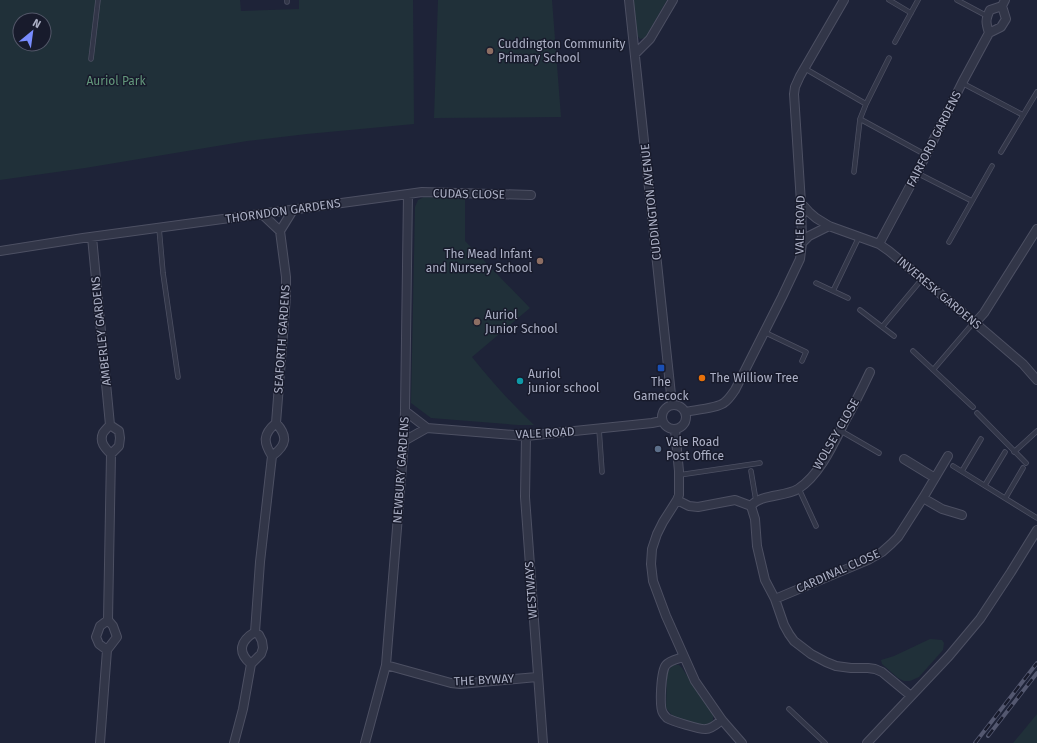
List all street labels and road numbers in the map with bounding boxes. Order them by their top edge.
street label: FAIRFORD GARDENS [904,88,964,189]
street label: CUDDINGTON AVENUE [638,143,664,261]
street label: CUDAS CLOSE [433,186,505,202]
street label: VALE ROAD [792,195,808,255]
street label: THORNDON GARDENS [225,196,342,226]
street label: INVERESK GARDENS [894,254,984,333]
street label: AMBERLEY GARDENS [88,275,114,386]
street label: SEAFORTH GARDENS [271,284,293,394]
street label: WOLSEY CLOSE [810,396,862,472]
street label: NEWBURY GARDENS [390,416,412,524]
street label: VALE ROAD [515,424,575,442]
street label: CARDINAL CLOSE [794,546,882,596]
street label: WESTWAYS [522,560,540,619]
street label: THE BYWAY [453,671,515,689]

